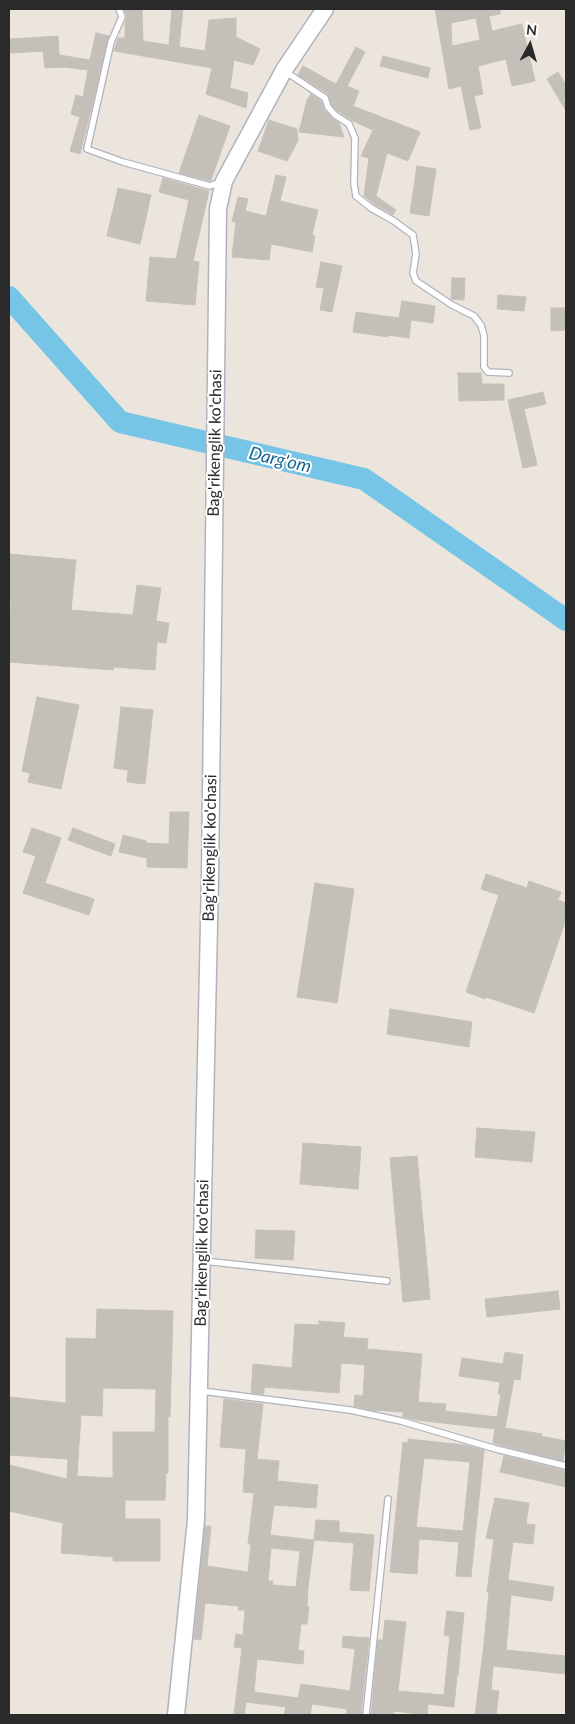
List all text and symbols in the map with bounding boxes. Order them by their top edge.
north arrow [505,20,555,70]
text: N [525,21,538,39]
street label: Bag'rikenglik ko'chasi [204,369,226,517]
water label: Darg'om [247,442,313,478]
street label: Bag'rikenglik ko'chasi [199,774,221,922]
street label: Bag'rikenglik ko'chasi [191,1179,213,1327]

